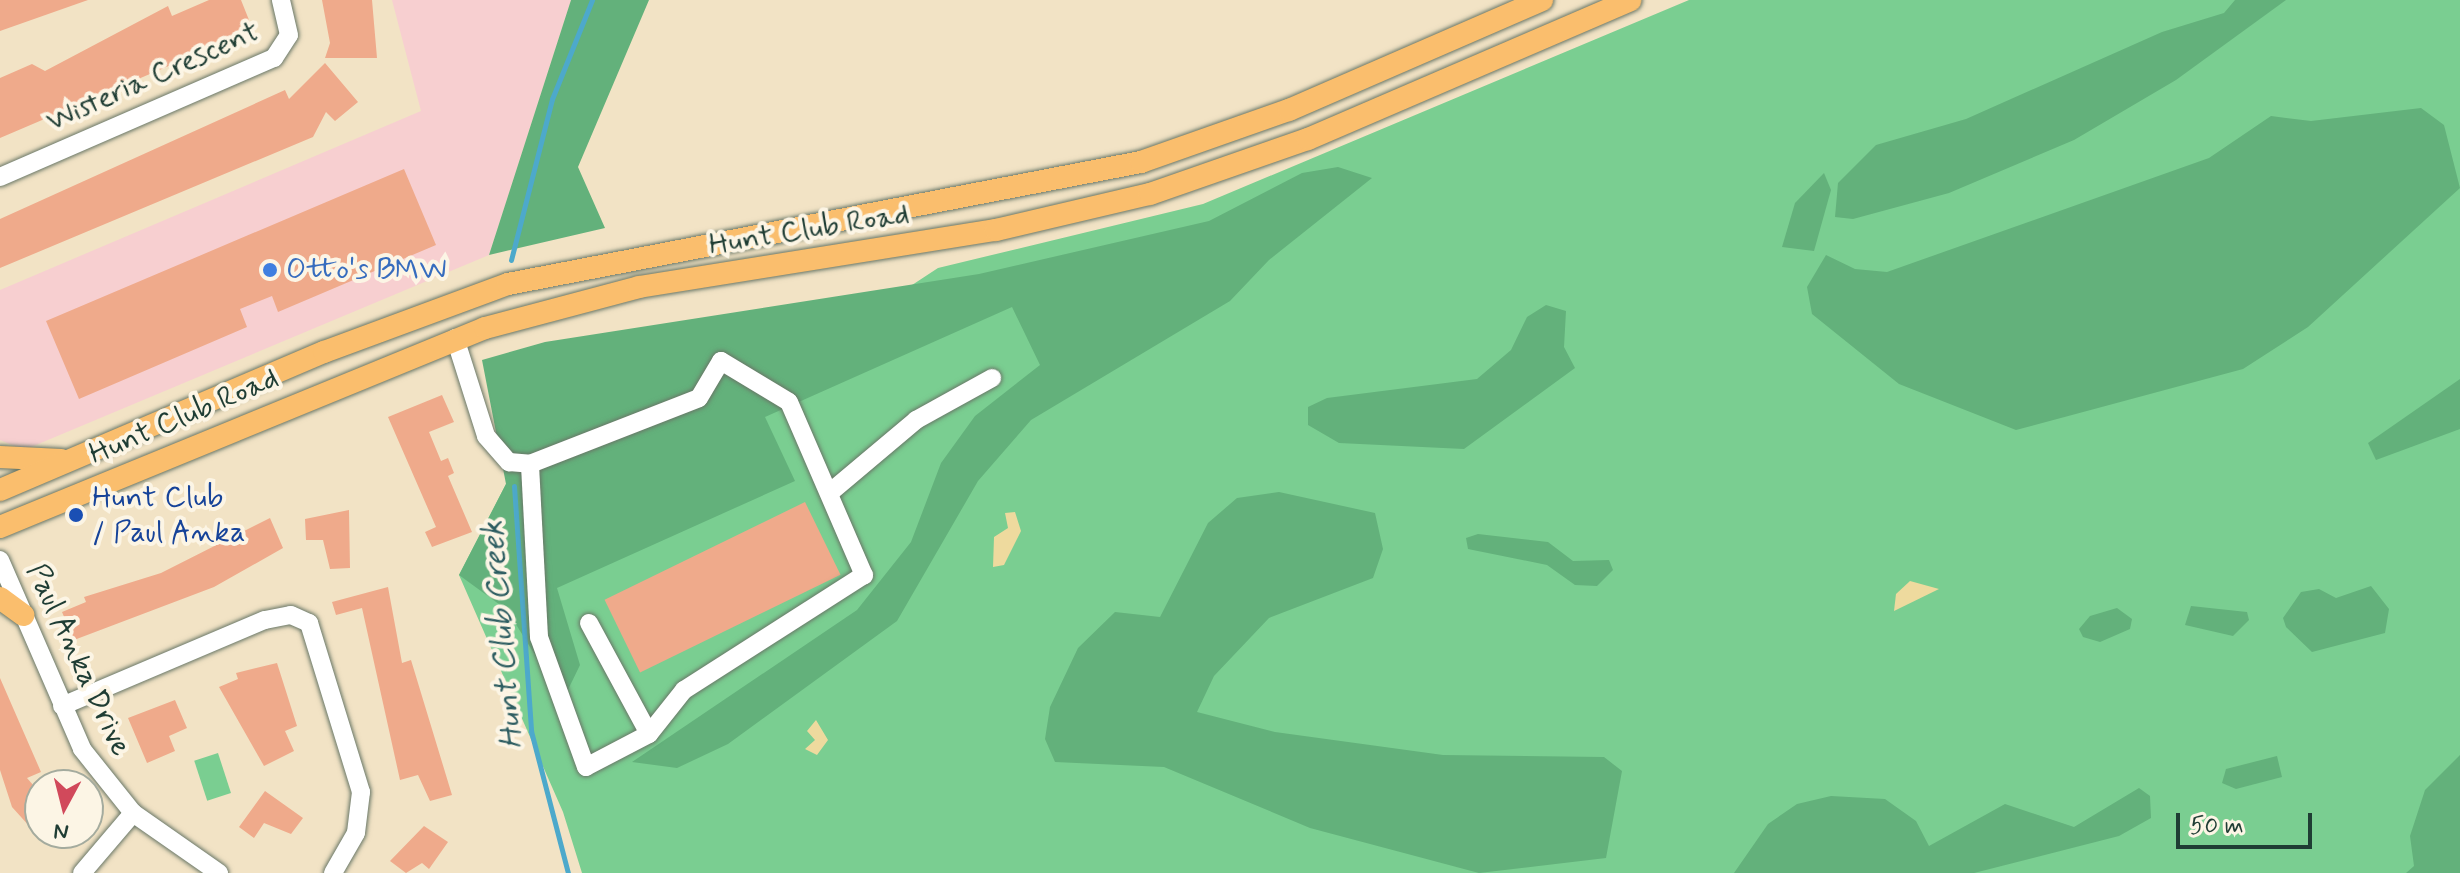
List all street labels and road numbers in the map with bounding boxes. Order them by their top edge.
street label: Wisteria Crescent [41,14,265,140]
street label: Hunt Club Road [708,197,910,263]
street label: Hunt Club Road [85,361,283,473]
street label: Paul Anka Drive [20,562,136,758]

